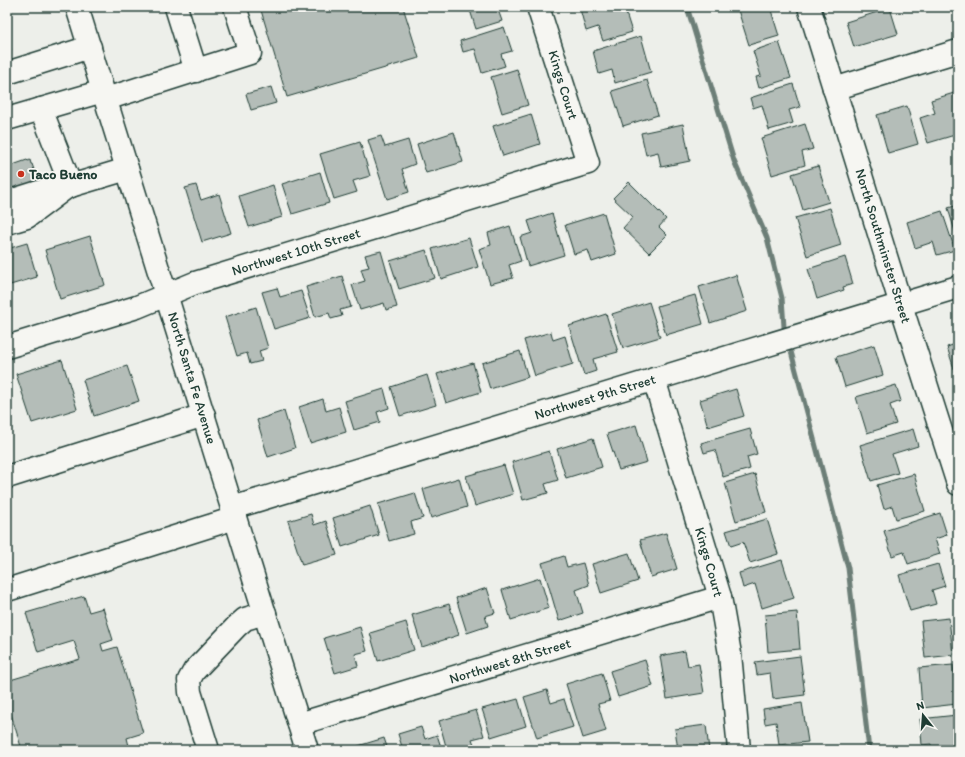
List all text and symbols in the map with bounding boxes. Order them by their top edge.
street label: Kings Court [544,48,582,122]
place label: Taco Bueno [28,166,97,183]
street label: North Southminster Street [851,167,915,325]
marker: Taco Bueno [16,169,26,179]
street label: Northwest 10th Street [230,224,362,280]
street label: North Santa Fe Avenue [164,310,220,446]
street label: Northwest 9th Street [532,370,658,424]
street label: Kings Court [691,525,727,599]
street label: Northwest 8th Street [447,634,573,688]
north arrow [903,695,943,735]
text: N [915,699,926,713]

